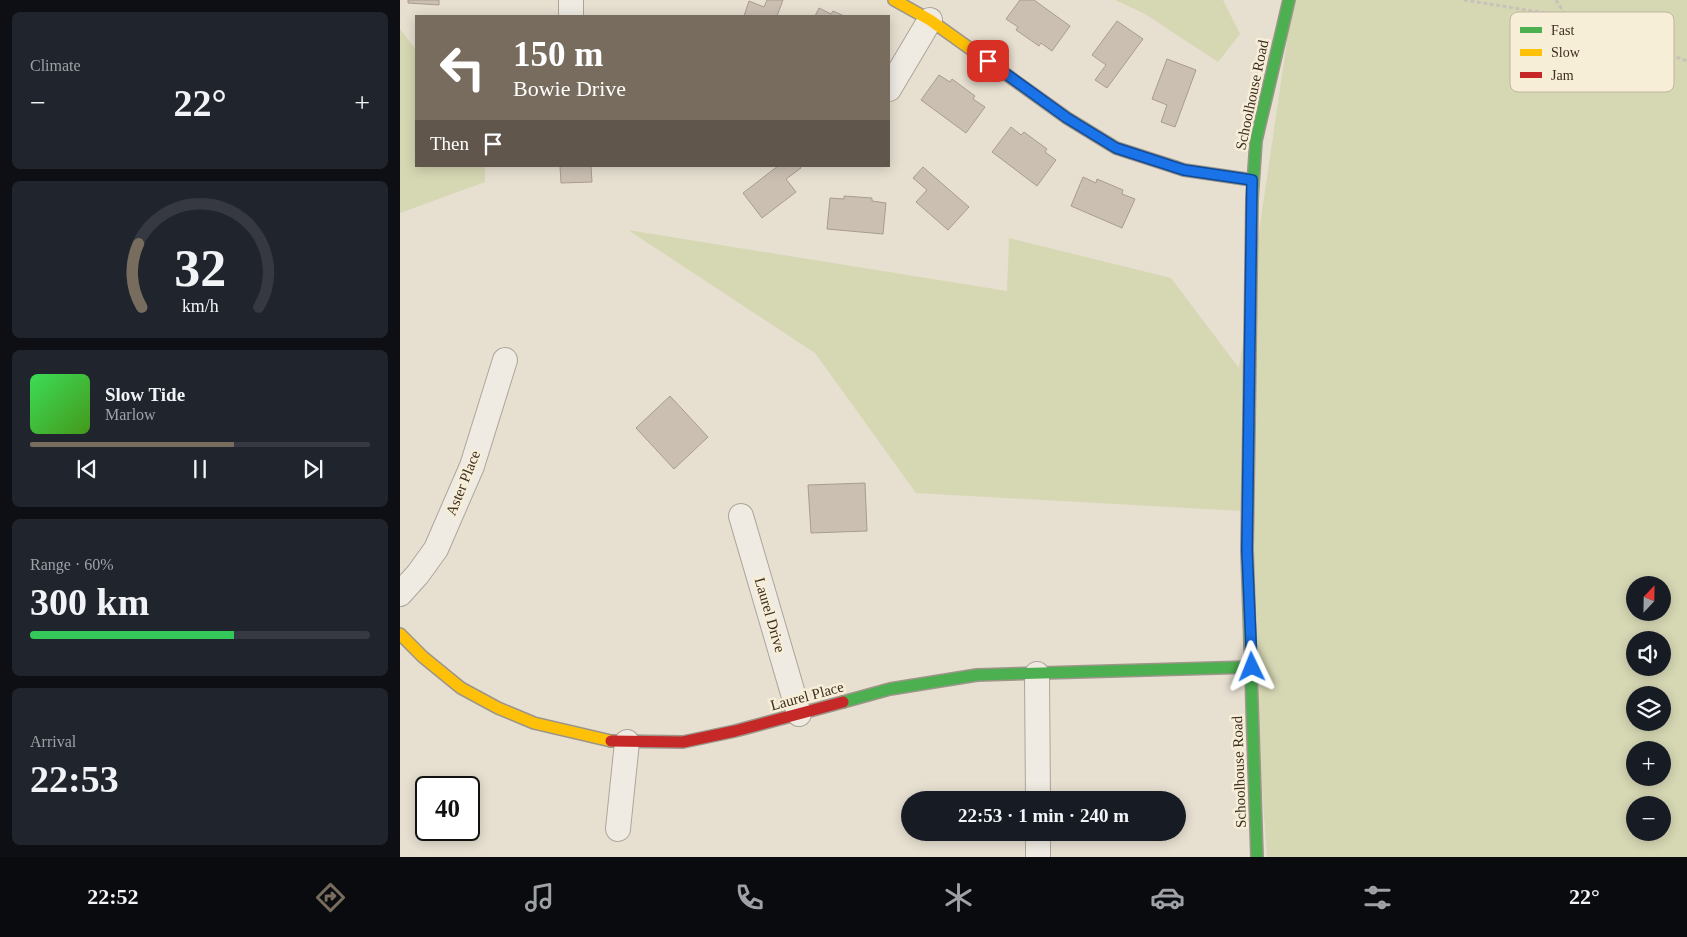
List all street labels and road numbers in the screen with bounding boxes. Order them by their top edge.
street label: Schoolhouse Road [1233,38,1272,151]
street label: Aster Place [443,448,483,518]
street label: Laurel Drive [752,576,788,655]
street label: Laurel Place [769,678,846,713]
street label: Schoolhouse Road [1229,715,1249,828]

